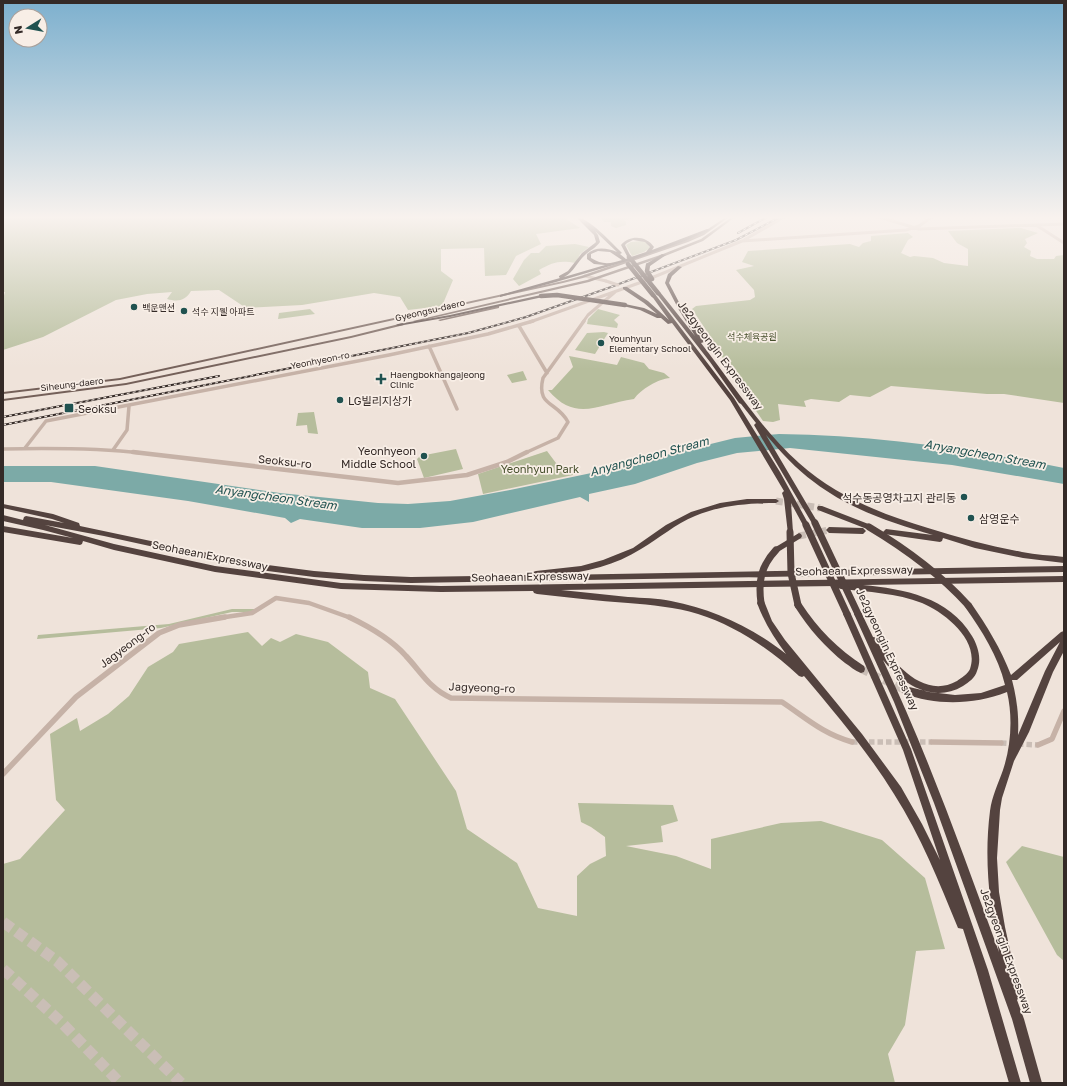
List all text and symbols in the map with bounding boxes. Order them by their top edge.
north arrow [8,8,48,48]
text: N [11,25,25,35]
street label: Gyeongsu-daero [394,297,466,323]
street label: Je2gyeongin Expressway [676,298,766,412]
marker: 백운맨션 [129,302,139,312]
place label: 백운맨션 [142,302,175,313]
marker: 석수 지웰 아파트 [179,306,189,316]
place label: 석수 지웰 아파트 [192,306,254,317]
park label: 석수체육공원 [727,331,777,342]
place label: Younhyun Elementary School [609,333,691,354]
marker: Younhyun Elementary School [596,338,606,348]
street label: Yeonhyeon-ro [290,349,350,371]
place label: Haengbokhangajeong Clinic [390,369,485,390]
marker: Haengbokhangajeong Clinic [375,373,387,385]
street label: Siheung-daero [40,375,104,393]
place label: LG빌리지상가 [348,394,412,407]
marker: LG빌리지상가 [335,395,345,405]
marker: Seoksu [63,402,75,414]
place label: Seoksu [78,402,117,415]
water label: Anyangcheon Stream [588,433,712,479]
water label: Anyangcheon Stream [923,436,1048,472]
place label: Yeonhyeon Middle School [341,444,416,470]
marker: Yeonhyeon Middle School [419,451,429,461]
street label: Seoksu-ro [258,452,313,470]
park label: Yeonhyun Park [501,462,579,475]
water label: Anyangcheon Stream [214,481,339,513]
place label: 석수동공영차고지 관리동 [842,491,956,504]
marker: 석수동공영차고지 관리동 [959,492,969,502]
place label: 삼영운수 [979,512,1019,525]
marker: 삼영운수 [966,513,976,523]
street label: Seohaean Expressway [151,537,269,573]
street label: Seohaean Expressway [795,562,913,578]
street label: Seohaean Expressway [471,568,589,584]
street label: Je2gyeongin Expressway [854,586,922,712]
street label: Jagyeong-ro [97,620,158,670]
street label: Jagyeong-ro [449,679,516,695]
street label: Je2gyeongin Expressway [978,886,1036,1016]

